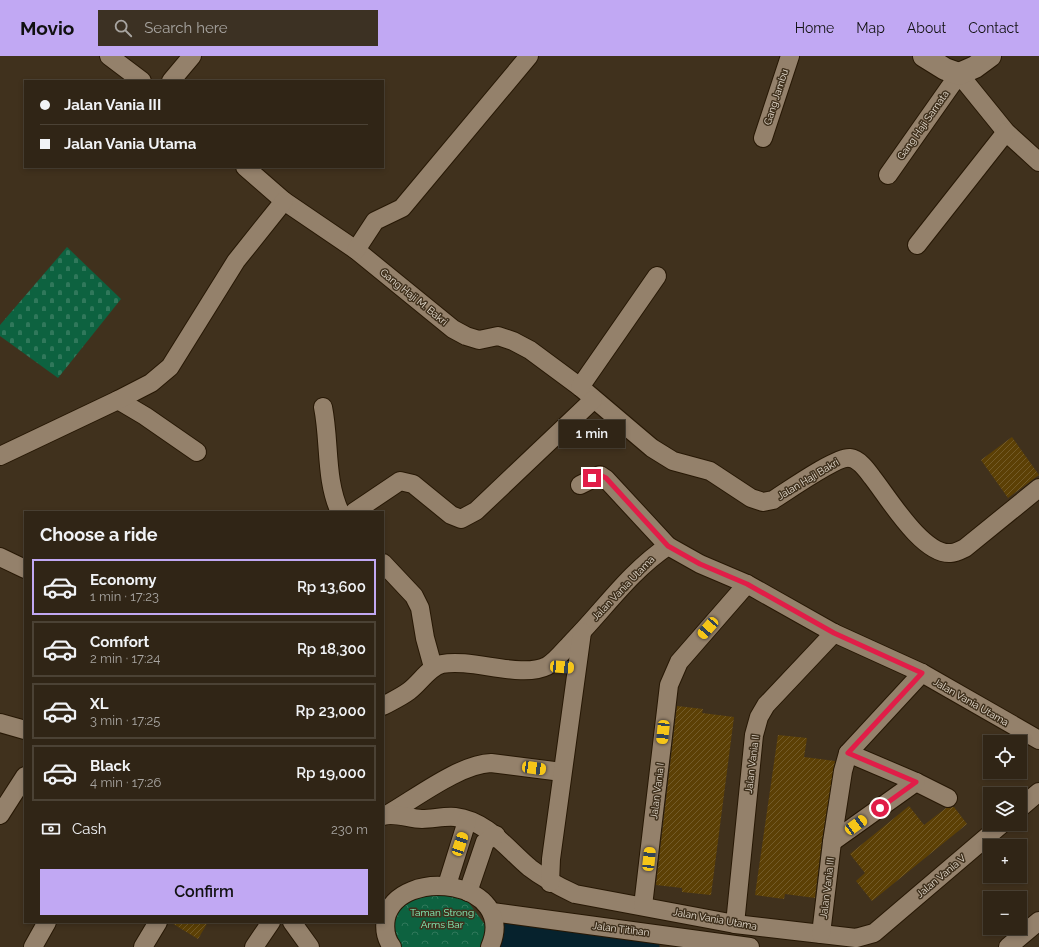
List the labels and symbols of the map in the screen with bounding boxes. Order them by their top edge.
street label: Gang Jambu [762,67,790,126]
street label: Gang Haji Sarnata [895,88,951,162]
street label: Gang Haji M. Bakri [378,267,450,327]
callout: 1 min [559,420,625,448]
street label: Jalan Haji Bakri [775,456,841,502]
route end [583,469,601,487]
street label: Jalan Vania Utama [589,554,657,622]
car [696,615,720,641]
car [550,660,574,674]
street label: Jalan Vania Utama [931,676,1011,728]
car [656,719,670,745]
street label: Jalan Vania II [743,734,761,794]
car [521,760,547,776]
street label: Jalan Vania I [648,762,666,820]
route start [871,799,889,817]
car [843,813,869,837]
car [451,831,469,857]
car [642,846,656,872]
street label: Jalan Vania V [914,852,968,900]
street label: Jalan Vania III [818,857,836,919]
street label: Jalan Vania Utama [672,906,758,932]
park label: Taman Strong Arms Bar [410,907,474,930]
street label: Jalan Titihan [592,920,650,938]

